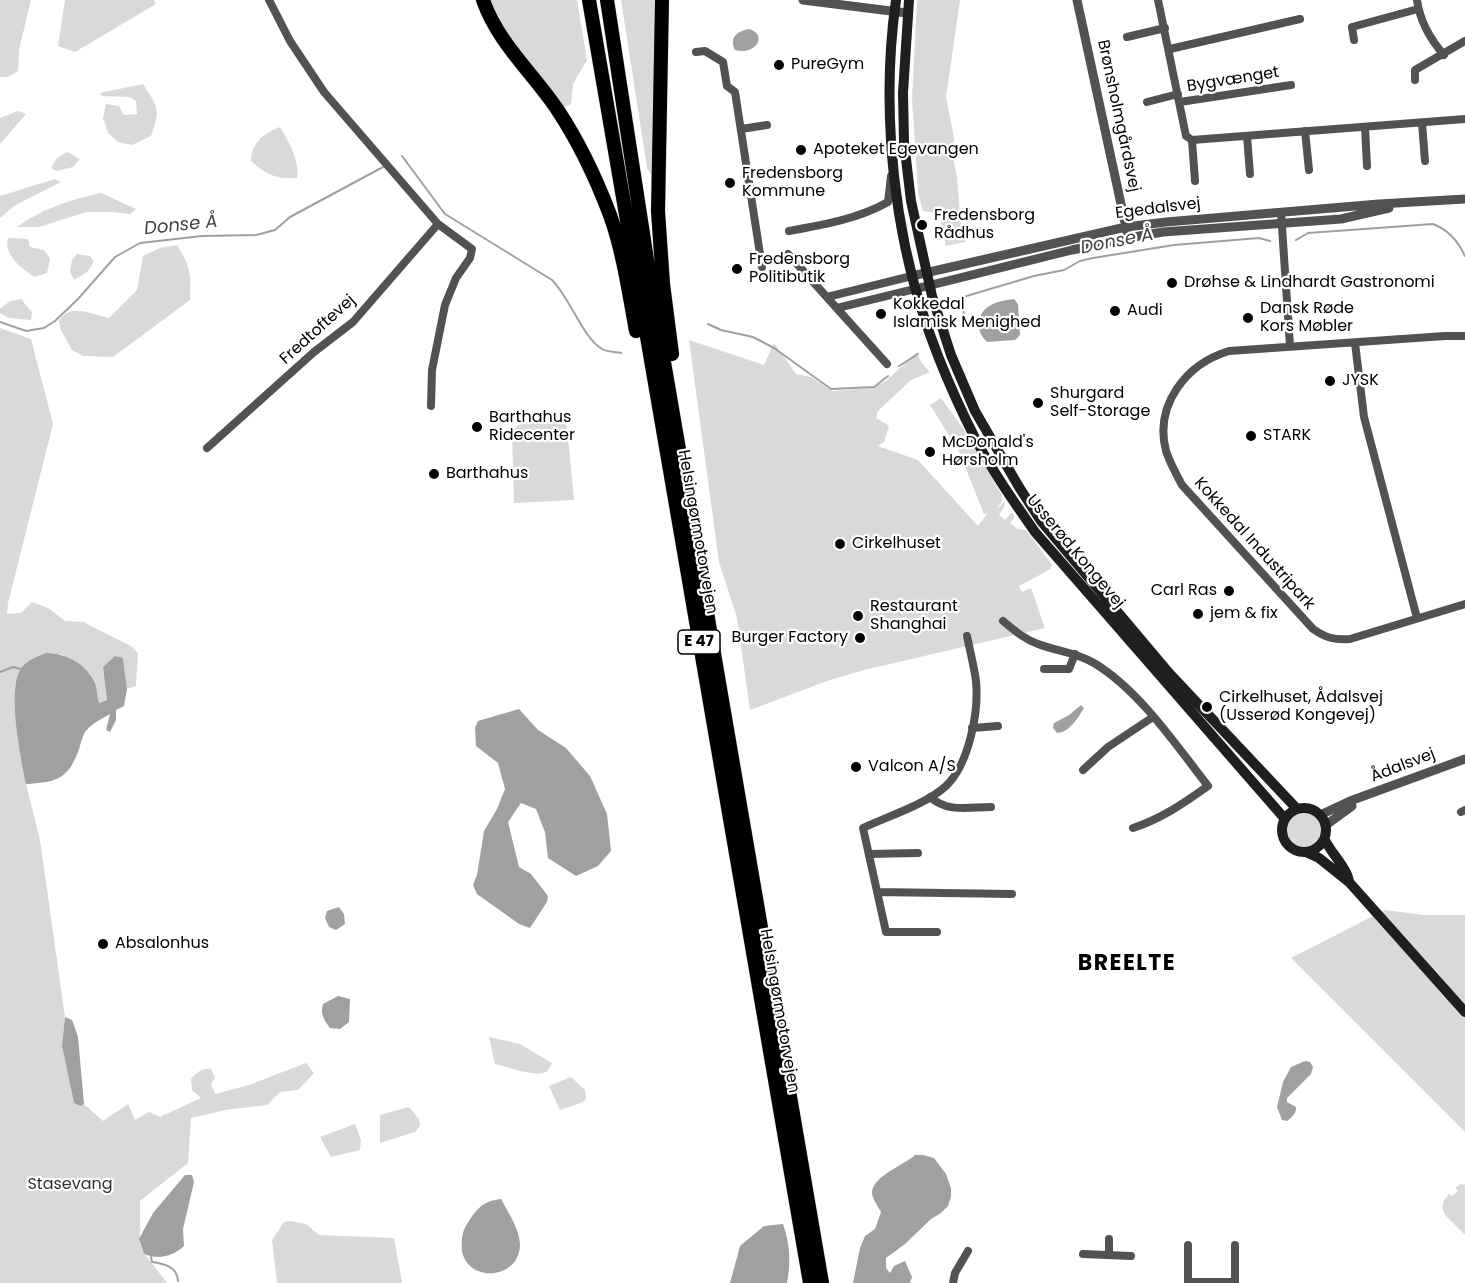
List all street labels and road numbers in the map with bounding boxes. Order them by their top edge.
street label: Brønsholmgårdsvej [1092,38,1144,194]
street label: Bygvænget [1186,63,1280,97]
street label: Egedalsvej [1114,194,1202,224]
street label: Fredtoftevej [276,291,360,369]
street label: Helsingørmotorvejen [673,448,721,616]
street label: Kokkedal Industripark [1190,474,1318,614]
street label: Usserød Kongevej [1022,491,1128,613]
road number: E 47 [678,630,720,654]
street label: Ådalsvej [1368,745,1438,787]
street label: Helsingørmotorvejen [755,927,803,1095]

